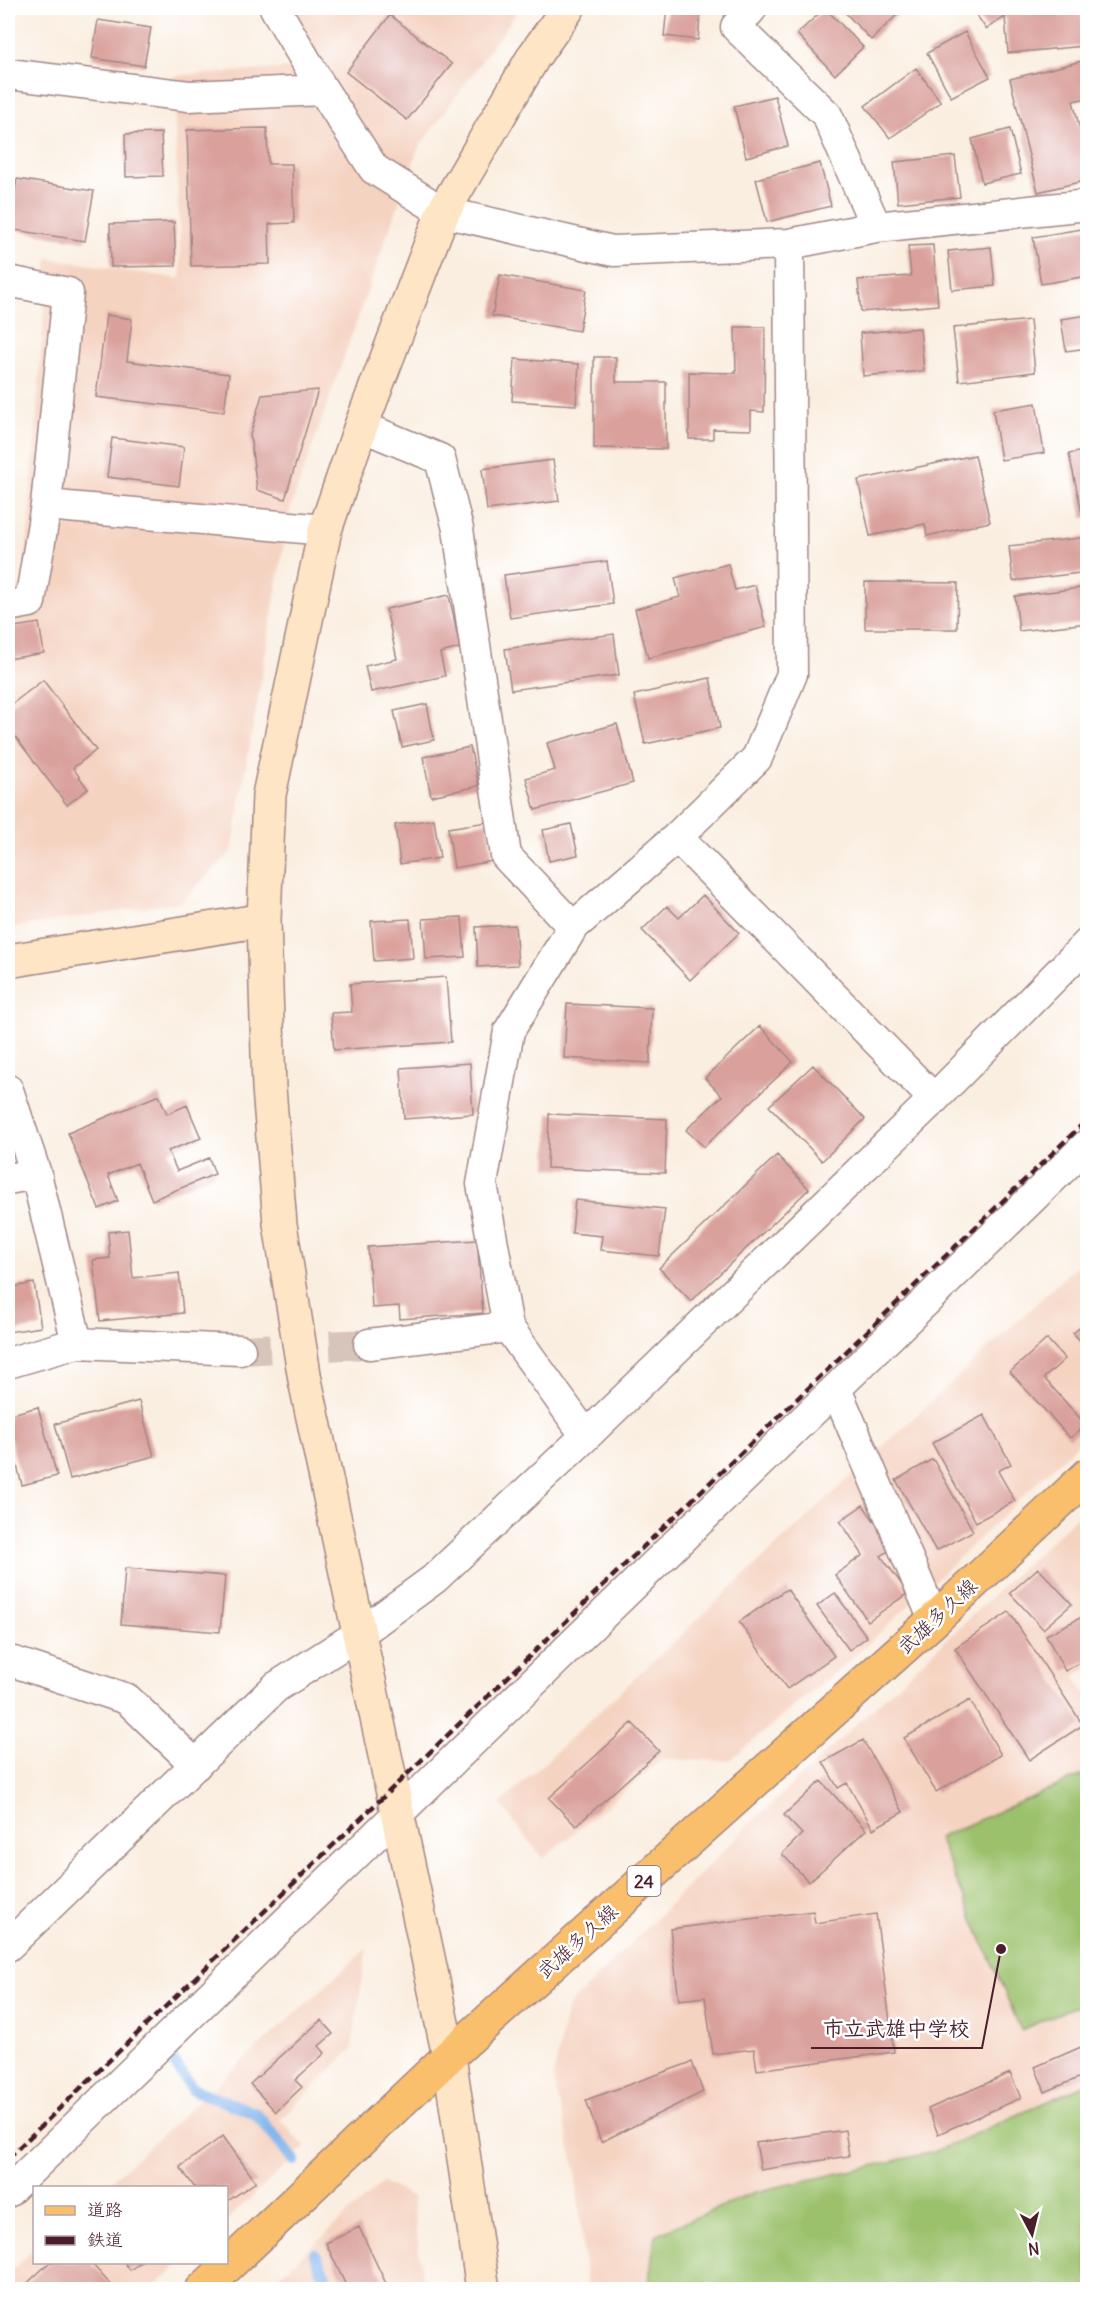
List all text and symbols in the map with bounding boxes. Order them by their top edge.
street label: 武雄多久線 [892,1573,982,1659]
road number: 24 [628,1866,660,1896]
street label: 武雄多久線 [531,1898,623,1984]
callout: 市立武雄中学校 [811,2009,982,2048]
text: 市立武雄中学校 [823,2015,970,2042]
legend [33,2186,228,2264]
text: 道路 [87,2198,123,2221]
north arrow [1002,2204,1062,2264]
text: 鉄道 [87,2228,123,2251]
text: N [1027,2238,1041,2259]

